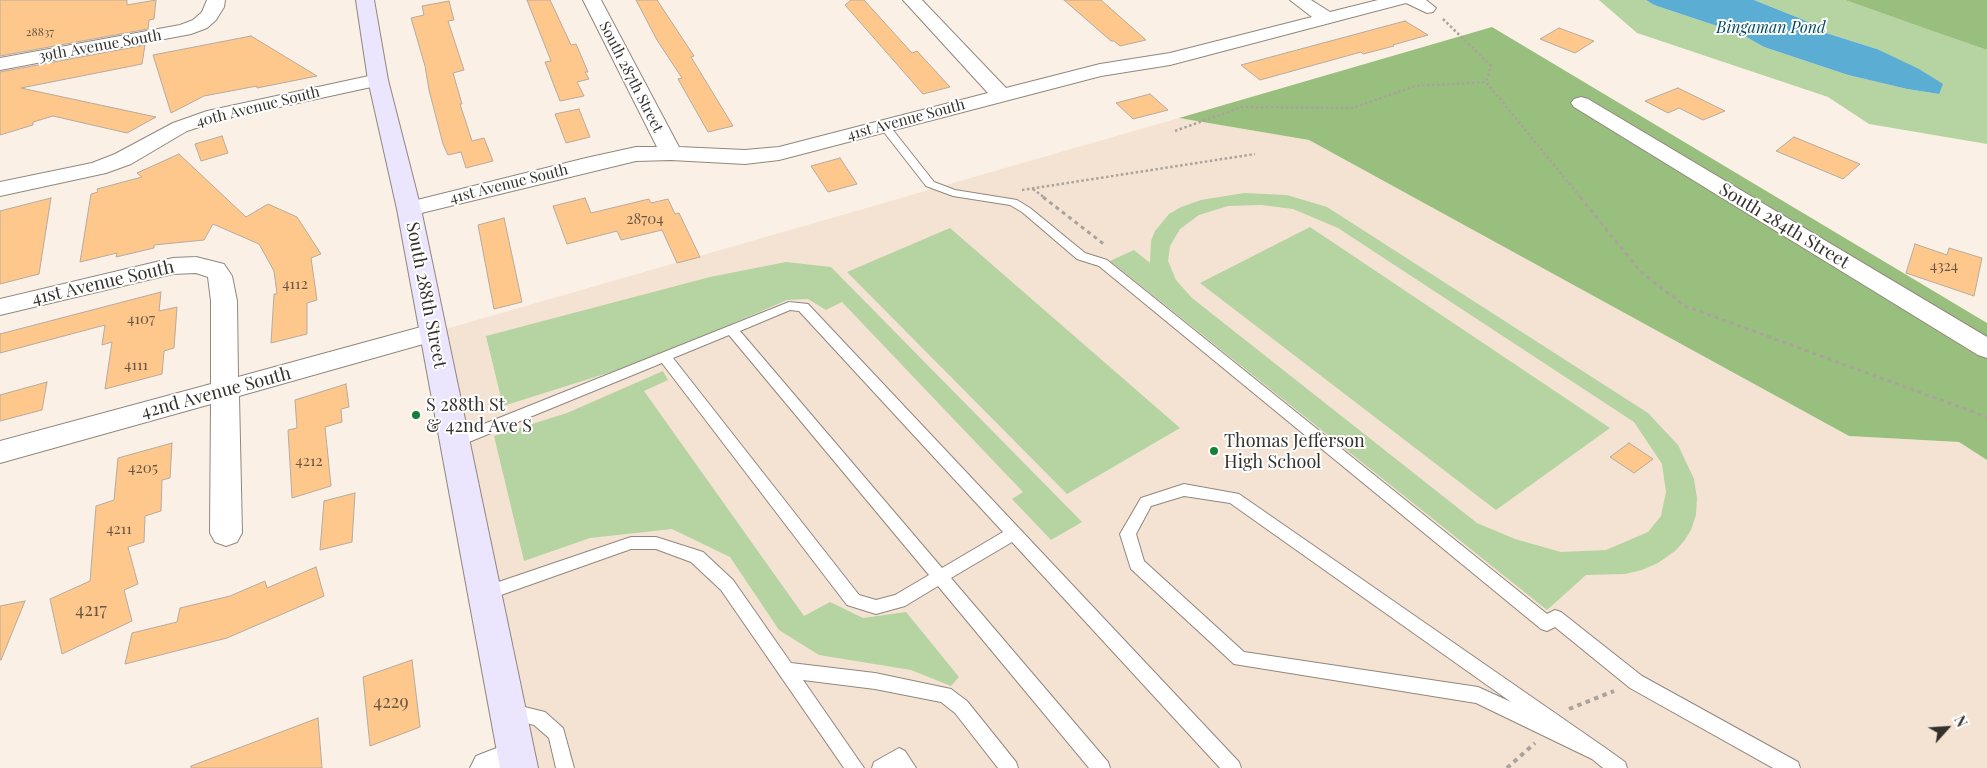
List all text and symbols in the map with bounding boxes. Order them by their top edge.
water label: Bingaman Pond [1716,18,1826,38]
street label: South 287th Street [595,19,667,135]
house number: 28837 [26,25,54,39]
street label: 39th Avenue South [37,26,163,66]
street label: 40th Avenue South [194,83,322,131]
street label: 41st Avenue South [845,96,967,144]
street label: 41st Avenue South [448,161,570,207]
street label: South 284th Street [1715,179,1853,273]
house number: 28704 [626,210,664,228]
street label: South 288th Street [401,220,451,370]
street label: 41st Avenue South [30,256,176,310]
house number: 4324 [1930,257,1958,275]
house number: 4112 [282,275,308,293]
house number: 4107 [127,310,155,328]
house number: 4111 [124,356,148,374]
street label: 42nd Avenue South [139,363,293,423]
place label: S 288th St & 42nd Ave S [426,394,532,436]
marker: S 288th St & 42nd Ave S [410,409,422,421]
place label: Thomas Jefferson High School [1224,430,1365,472]
marker: Thomas Jefferson High School [1208,445,1220,457]
house number: 4212 [295,452,323,470]
house number: 4205 [128,459,158,477]
house number: 4211 [106,520,132,538]
house number: 4217 [75,599,107,621]
house number: 4229 [373,691,409,713]
north arrow [1922,703,1972,753]
text: N [1950,712,1972,730]

